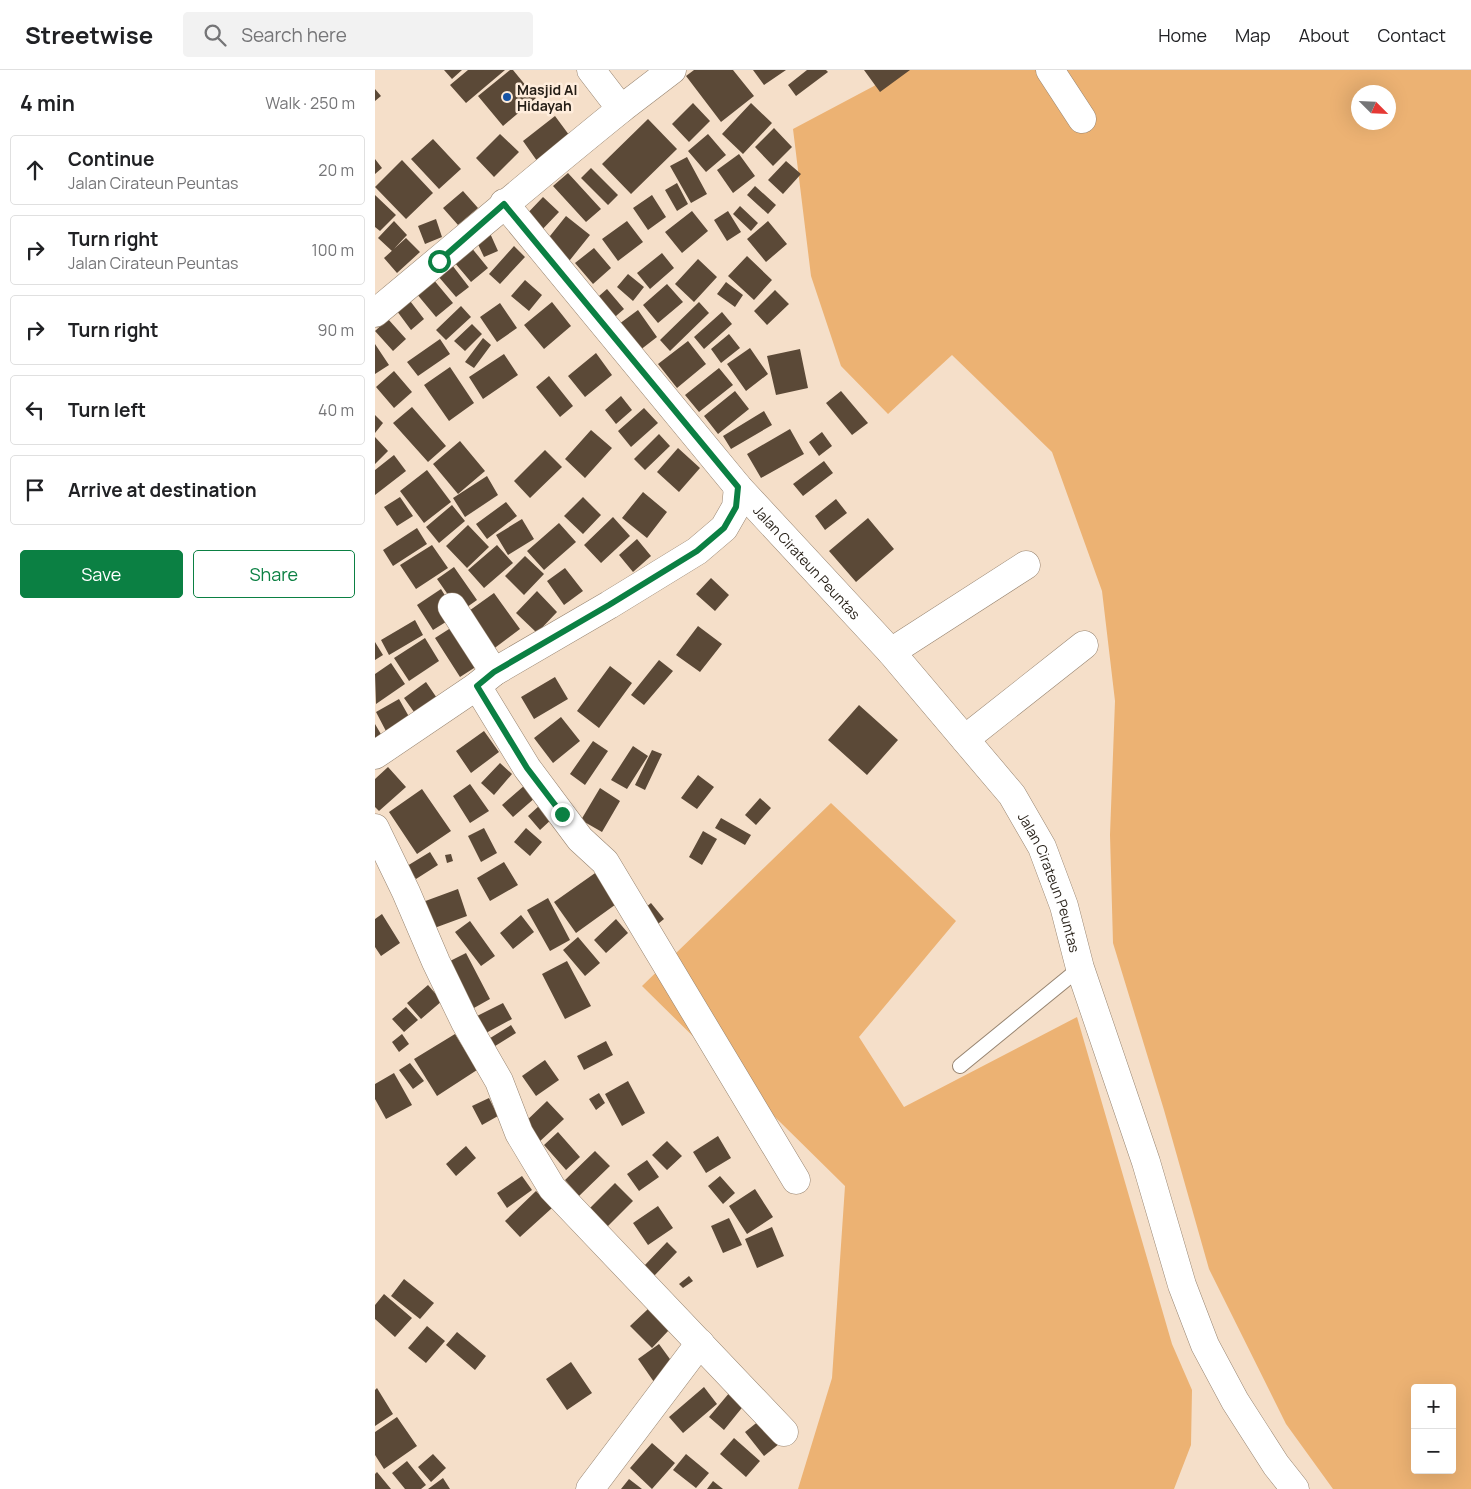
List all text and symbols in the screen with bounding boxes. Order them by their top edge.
search box [183,12,533,57]
text: Streetwise [25,18,153,51]
icon: search [201,21,229,49]
text: Search here [241,22,347,48]
text: Home [1158,23,1207,47]
text: Map [1235,23,1271,47]
text: About [1299,23,1349,47]
text: Contact [1377,23,1446,47]
place label: Masjid Al Hidayah [517,80,577,115]
north arrow [1351,85,1396,130]
text: 4 min [20,89,75,117]
marker: Masjid Al Hidayah [501,91,513,103]
text: Walk · 250 m [265,92,355,114]
text: Continue [68,146,154,172]
icon: ahead [21,156,49,184]
text: 20 m [318,159,354,181]
text: Jalan Cirateun Peuntas [68,172,238,194]
text: Turn right [68,226,158,252]
icon: right [21,236,49,264]
text: 100 m [311,239,354,261]
route start [428,250,451,273]
text: Jalan Cirateun Peuntas [68,252,238,274]
icon: right [21,316,49,344]
text: Turn right [68,317,158,343]
text: 90 m [318,319,354,341]
icon: left [21,396,49,424]
text: Turn left [68,397,146,423]
text: 40 m [318,399,354,421]
icon: arrive [21,476,49,504]
text: Arrive at destination [68,477,257,503]
street label: Jalan Cirateun Peuntas [750,501,865,623]
button: Save [20,550,183,598]
button: Share [193,550,355,598]
route end [551,803,574,826]
street label: Jalan Cirateun Peuntas [1014,808,1085,954]
map controls [1411,1384,1456,1474]
button: + [1411,1384,1456,1429]
button: − [1411,1429,1456,1474]

